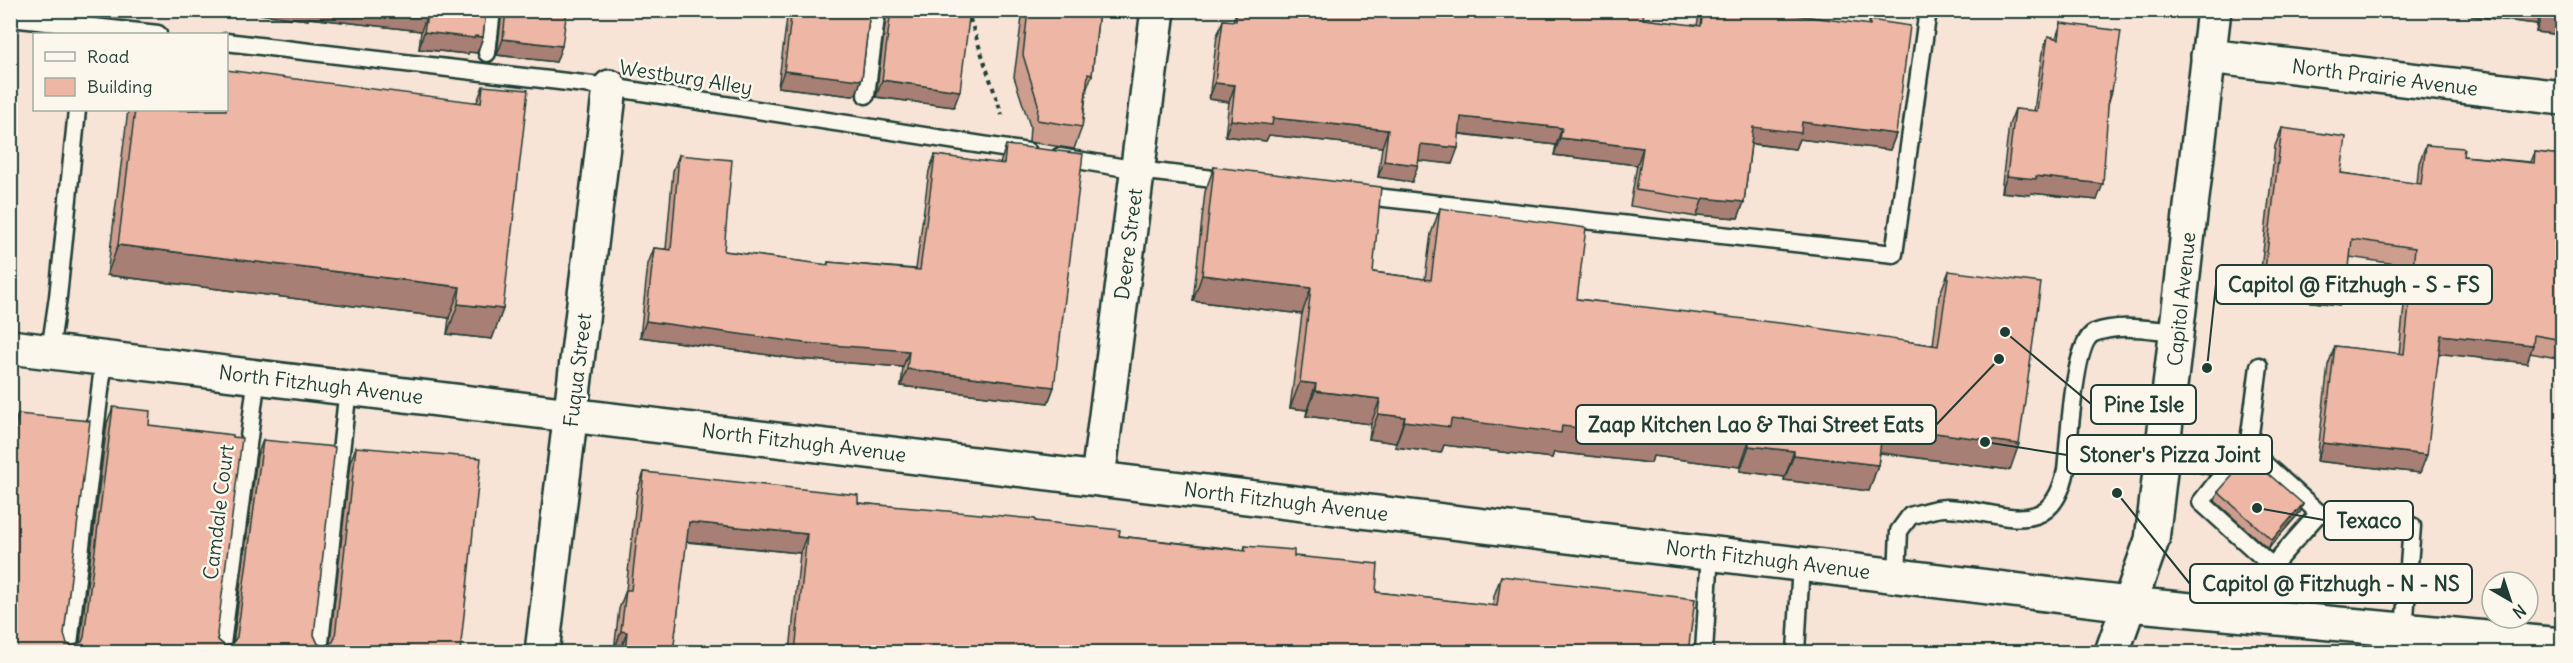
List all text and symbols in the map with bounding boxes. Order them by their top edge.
legend [33,33,228,111]
text: Road [87,45,130,68]
street label: North Prairie Avenue [2291,53,2479,101]
street label: Westburg Alley [618,54,754,100]
text: Building [87,75,152,98]
street label: Deere Street [1109,187,1147,301]
street label: Capitol Avenue [2162,231,2200,367]
callout: Capitol @ Fitzhugh - S - FS [2216,265,2492,304]
text: Capitol @ Fitzhugh - S - FS [2228,271,2480,298]
street label: Fuqua Street [558,311,596,428]
street label: North Fitzhugh Avenue [217,359,425,409]
callout: Pine Isle [2091,385,2196,424]
text: Pine Isle [2104,391,2184,418]
callout: Zaap Kitchen Lao & Thai Street Eats [1576,405,1936,444]
text: Zaap Kitchen Lao & Thai Street Eats [1588,411,1924,438]
street label: North Fitzhugh Avenue [700,417,908,467]
callout: Stoner's Pizza Joint [2067,435,2272,474]
text: Stoner's Pizza Joint [2079,441,2262,468]
street label: Camdale Court [197,443,239,581]
street label: North Fitzhugh Avenue [1182,476,1390,526]
callout: Texaco [2324,501,2413,540]
text: Texaco [2336,507,2402,534]
street label: North Fitzhugh Avenue [1664,534,1872,584]
callout: Capitol @ Fitzhugh - N - NS [2190,564,2472,603]
text: Capitol @ Fitzhugh - N - NS [2202,570,2460,597]
north arrow [2480,570,2540,630]
text: N [2509,600,2530,623]

